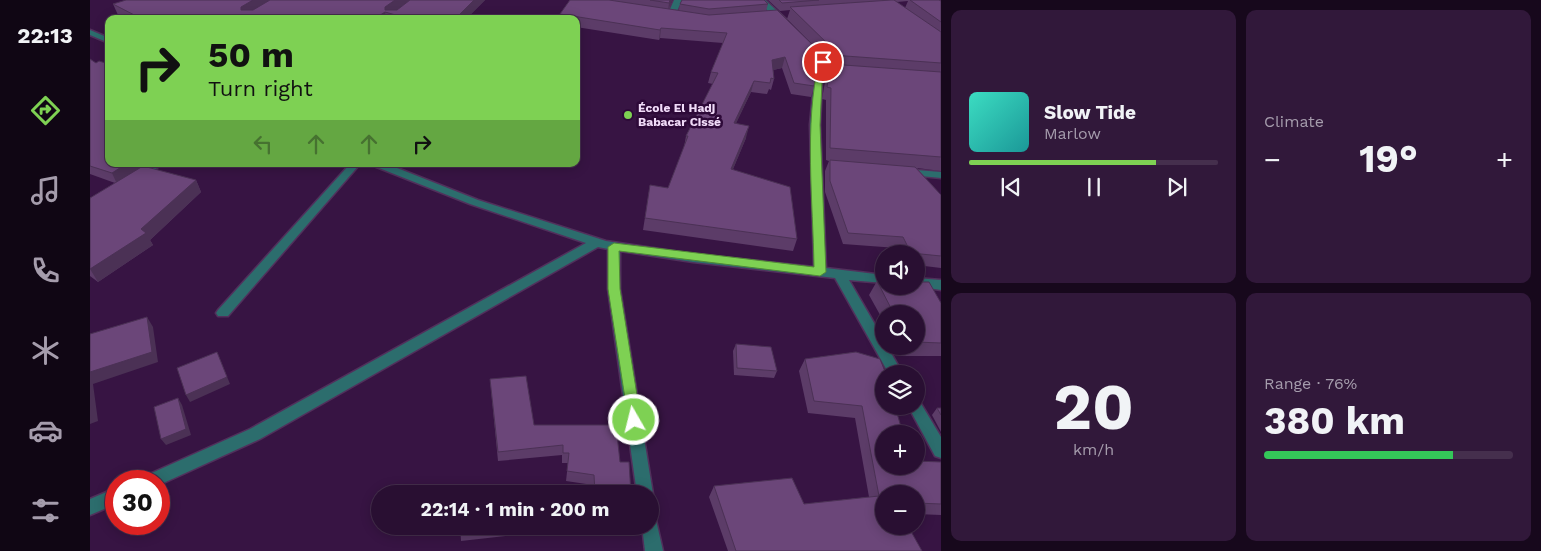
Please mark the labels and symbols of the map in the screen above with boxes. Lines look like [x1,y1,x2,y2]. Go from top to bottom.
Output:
pin [802,41,844,83]
place label: École El Hadj Babacar Cissé [638,101,721,129]
marker: École El Hadj Babacar Cissé [622,109,634,121]
position arrow [607,393,659,445]
speed limit sign: 30 [105,470,170,535]

